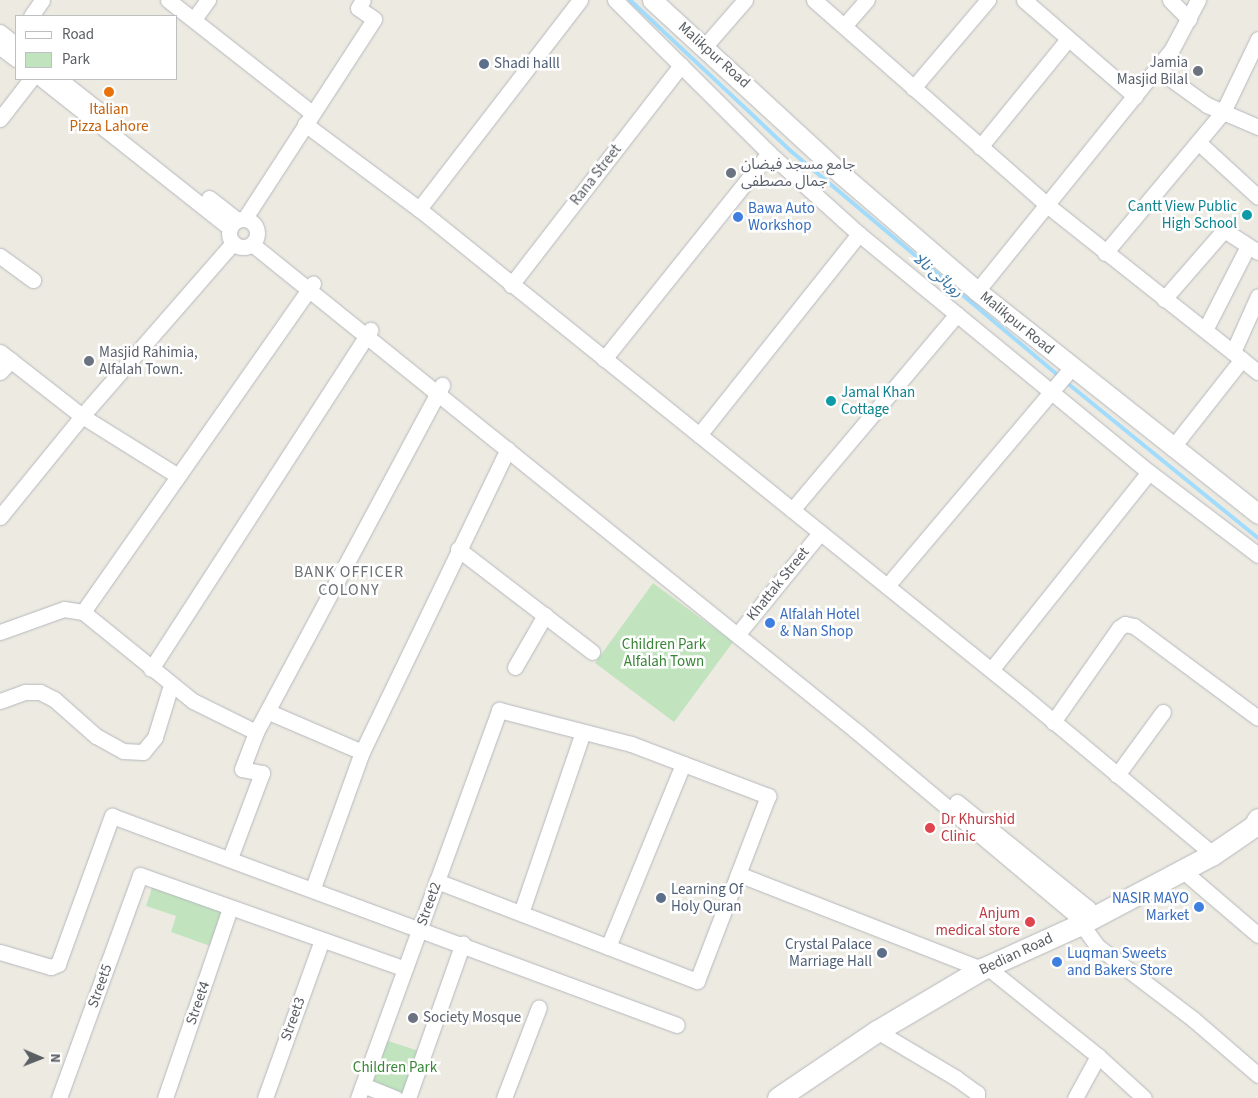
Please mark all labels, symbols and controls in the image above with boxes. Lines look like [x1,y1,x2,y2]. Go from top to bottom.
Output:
legend [15,15,178,80]
street label: Malikpur Road [674,18,754,92]
text: Road [62,24,94,45]
text: Park [62,49,90,70]
place label: Jamia Masjid Bilal [1117,53,1188,88]
place label: Shadi halll [494,55,560,73]
marker: Shadi halll [478,58,490,70]
marker: Jamia Masjid Bilal [1192,65,1204,77]
marker: Italian Pizza Lahore [103,86,115,98]
place label: Italian Pizza Lahore [70,100,148,135]
street label: Rana Street [567,141,625,209]
place label: جامع مسجد فیضان جمال مصطفی [741,155,855,190]
marker: جامع مسجد فیضان جمال مصطفی [725,167,737,179]
place label: Cantt View Public High School [1128,197,1237,232]
place label: Bawa Auto Workshop [748,199,815,234]
marker: Cantt View Public High School [1241,209,1253,221]
marker: Bawa Auto Workshop [732,211,744,223]
water label: روہائی نالا [909,249,967,301]
street label: Malikpur Road [976,288,1058,358]
place label: Masjid Rahimia, Alfalah Town. [99,343,198,378]
marker: Masjid Rahimia, Alfalah Town. [83,355,95,367]
place label: Jamal Khan Cottage [841,383,915,418]
marker: Jamal Khan Cottage [825,395,837,407]
street label: Khattak Street [743,544,813,624]
district label: BANK OFFICER COLONY [292,562,406,600]
place label: Alfalah Hotel & Nan Shop [780,605,860,640]
marker: Alfalah Hotel & Nan Shop [764,617,776,629]
park label: Children Park Alfalah Town [622,635,706,670]
place label: Dr Khurshid Clinic [941,810,1015,845]
marker: Dr Khurshid Clinic [923,821,937,835]
street label: Street2 [413,880,445,928]
place label: Learning Of Holy Quran [671,880,743,915]
place label: NASIR MAYO Market [1112,889,1189,924]
marker: Learning Of Holy Quran [655,892,667,904]
marker: NASIR MAYO Market [1193,901,1205,913]
place label: Anjum medical store [936,904,1020,939]
marker: Anjum medical store [1024,916,1036,928]
street label: Bedian Road [976,929,1056,979]
place label: Crystal Palace Marriage Hall [785,935,872,970]
place label: Luqman Sweets and Bakers Store [1067,944,1173,979]
marker: Crystal Palace Marriage Hall [876,947,888,959]
marker: Luqman Sweets and Bakers Store [1051,956,1063,968]
street label: Street5 [84,962,116,1010]
street label: Street4 [182,979,214,1027]
street label: Street3 [277,995,309,1043]
place label: Society Mosque [423,1009,521,1027]
marker: Society Mosque [407,1012,419,1024]
north arrow [15,1033,65,1083]
text: N [45,1053,65,1063]
park label: Children Park [353,1059,437,1077]

